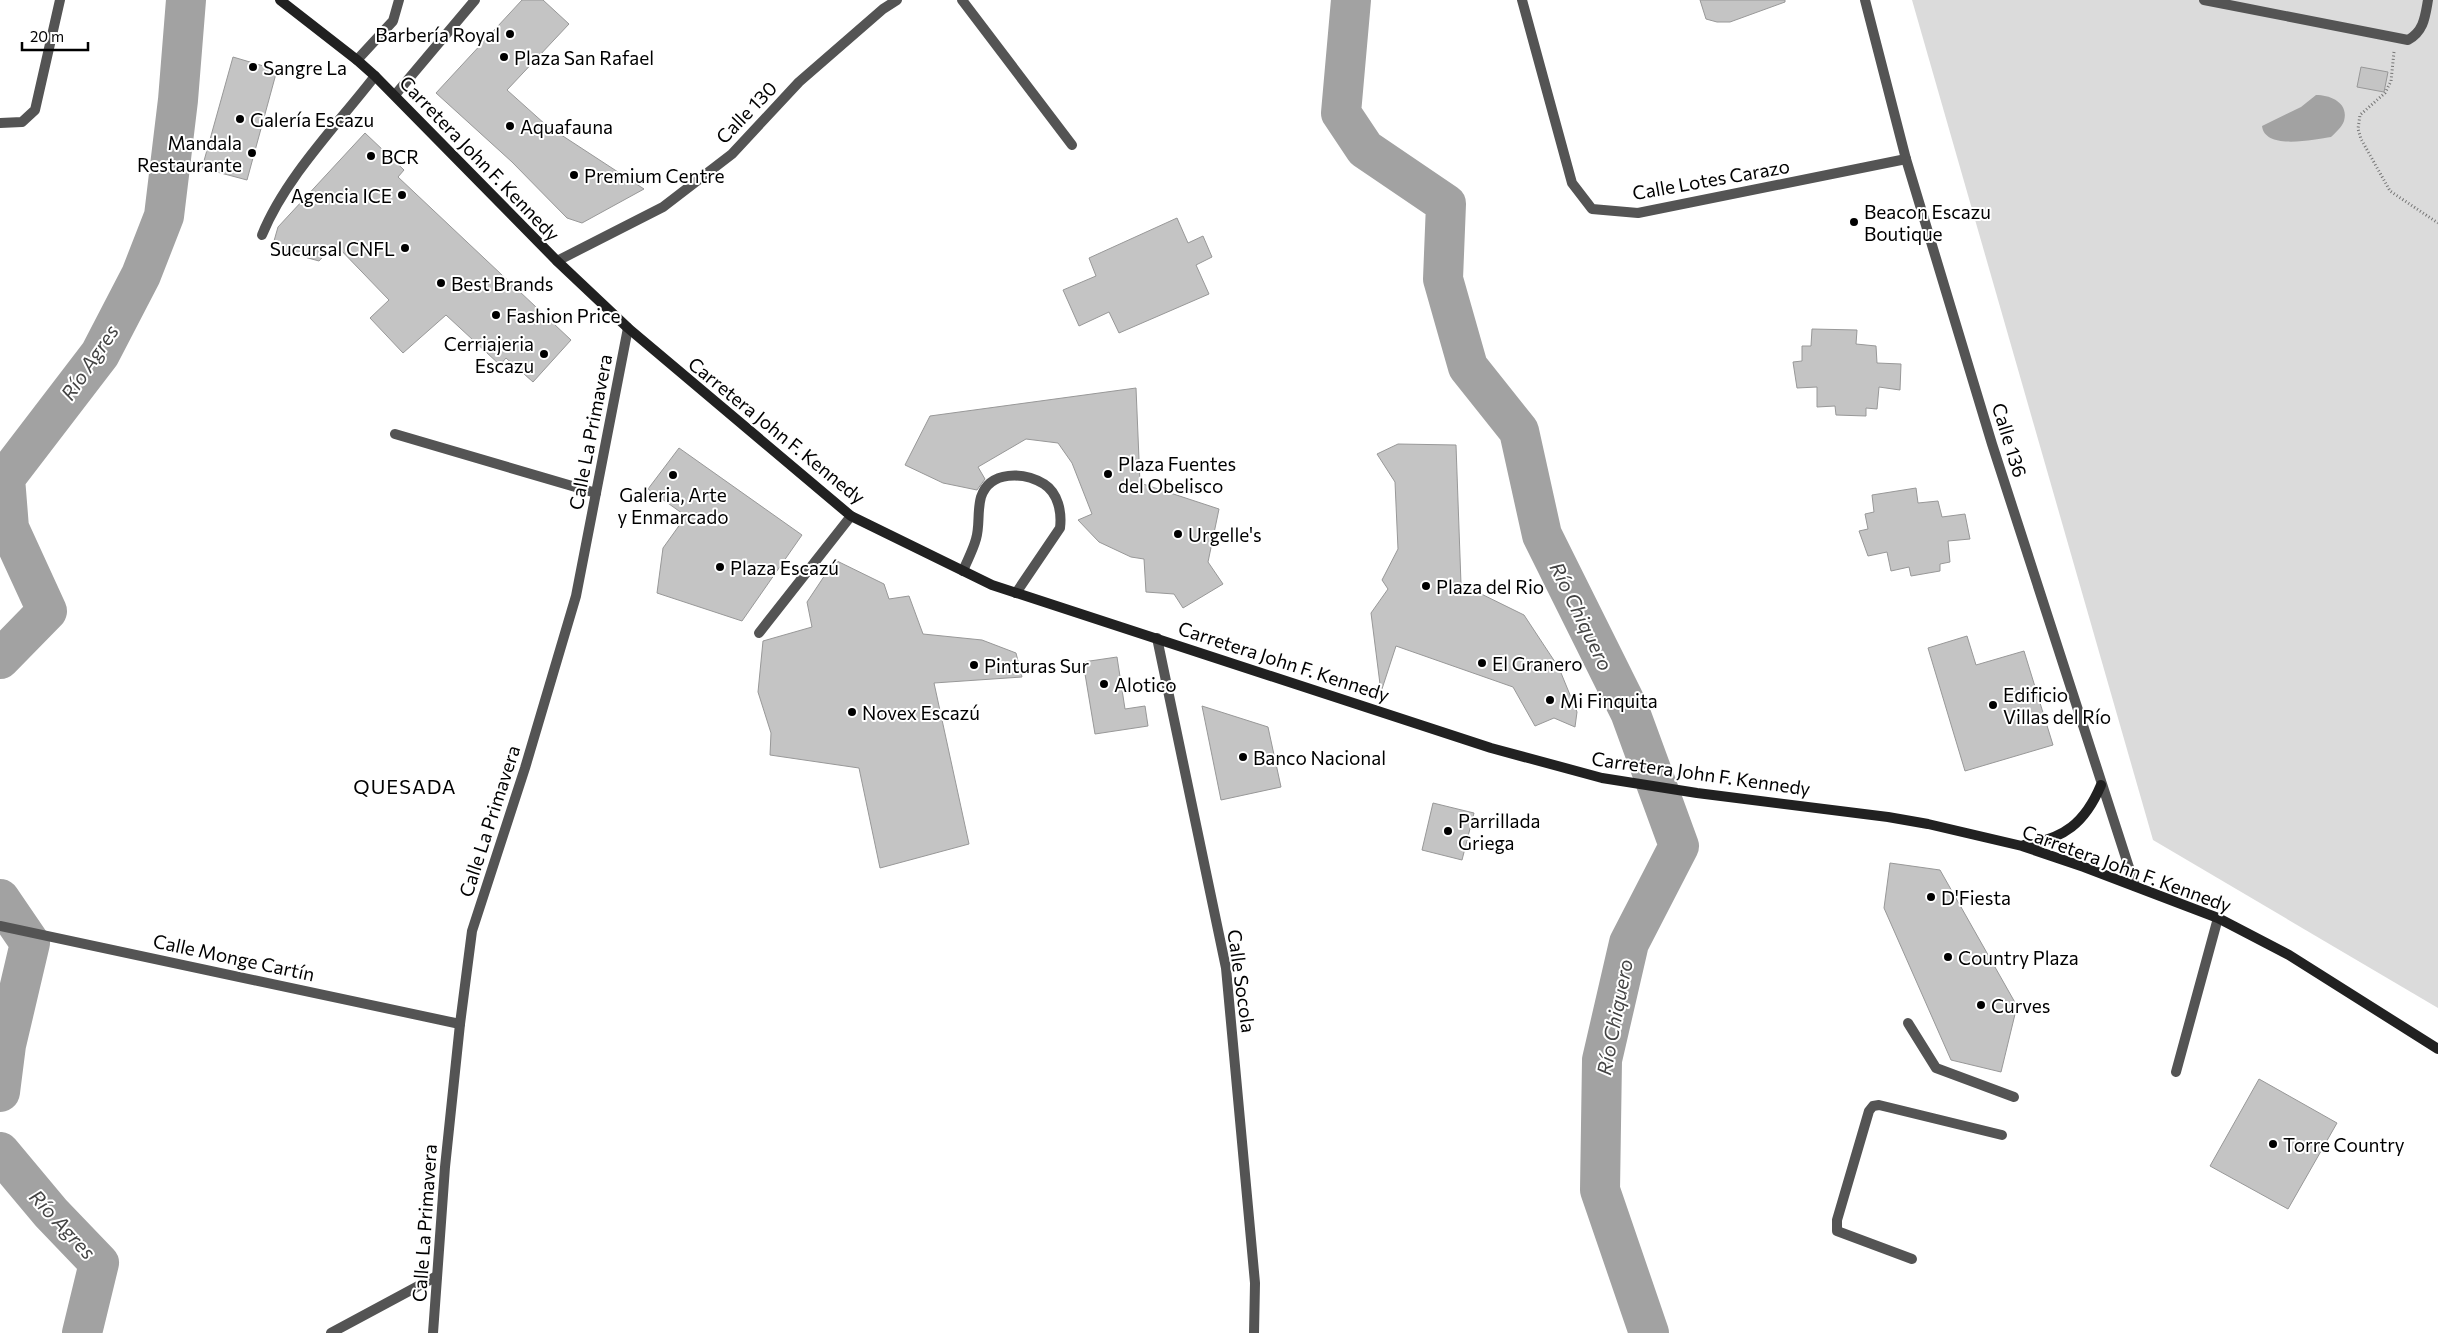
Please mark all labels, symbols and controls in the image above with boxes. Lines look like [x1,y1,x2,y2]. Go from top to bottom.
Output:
scale bar [22,20,89,52]
place label: Barbería Royal [375,23,500,46]
text: 20 m [30,27,64,45]
marker: Barbería Royal [504,28,516,40]
place label: Plaza San Rafael [514,46,654,69]
marker: Plaza San Rafael [498,51,510,63]
place label: Sangre La [263,56,347,79]
marker: Sangre La [247,61,259,73]
street label: Carretera John F. Kennedy [395,71,565,245]
street label: Calle 130 [711,76,781,148]
place label: Galería Escazu [250,108,374,131]
marker: Galería Escazu [234,113,246,125]
place label: Aquafauna [520,115,613,138]
marker: Aquafauna [504,120,516,132]
place label: Mandala Restaurante [137,131,242,176]
place label: BCR [381,145,419,168]
marker: Mandala Restaurante [246,147,258,159]
marker: BCR [365,150,377,162]
street label: Calle Lotes Carazo [1631,154,1791,204]
place label: Premium Centre [584,164,725,187]
marker: Premium Centre [568,169,580,181]
place label: Agencia ICE [291,184,392,207]
marker: Agencia ICE [396,189,408,201]
place label: Beacon Escazu Boutique [1864,200,1991,245]
marker: Beacon Escazu Boutique [1848,216,1860,228]
place label: Sucursal CNFL [270,237,395,260]
marker: Sucursal CNFL [399,242,411,254]
place label: Best Brands [451,272,553,295]
marker: Best Brands [435,277,447,289]
place label: Fashion Price [506,304,621,327]
marker: Fashion Price [490,309,502,321]
water label: Río Agres [55,320,123,404]
place label: Cerriajeria Escazu [444,332,534,377]
marker: Cerriajeria Escazu [538,348,550,360]
street label: Calle La Primavera [564,352,616,512]
street label: Carretera John F. Kennedy [684,352,870,508]
street label: Calle 136 [1988,400,2032,480]
place label: Plaza Fuentes del Obelisco [1118,452,1236,497]
marker: Plaza Fuentes del Obelisco [1102,468,1114,480]
marker: Galeria, Arte y Enmarcado [667,469,679,481]
place label: Galeria, Arte y Enmarcado [617,483,729,528]
place label: Urgelle's [1188,523,1262,546]
marker: Urgelle's [1172,528,1184,540]
place label: Plaza Escazú [730,556,839,579]
water label: Río Chiquero [1545,558,1619,674]
marker: Plaza Escazú [714,561,726,573]
place label: Plaza del Rio [1436,575,1544,598]
marker: Plaza del Rio [1420,580,1432,592]
street label: Carretera John F. Kennedy [1175,616,1393,706]
place label: El Granero [1492,652,1583,675]
place label: Pinturas Sur [984,654,1089,677]
marker: El Granero [1476,657,1488,669]
marker: Pinturas Sur [968,659,980,671]
place label: Alotico [1114,673,1177,696]
marker: Alotico [1098,678,1110,690]
place label: Edificio Villas del Río [2003,683,2111,728]
place label: Mi Finquita [1560,689,1658,712]
marker: Mi Finquita [1544,694,1556,706]
marker: Edificio Villas del Río [1987,699,1999,711]
place label: Novex Escazú [862,701,980,724]
marker: Novex Escazú [846,706,858,718]
street label: Calle La Primavera [454,742,524,900]
place label: Banco Nacional [1253,746,1386,769]
street label: Carretera John F. Kennedy [1590,746,1812,800]
marker: Banco Nacional [1237,751,1249,763]
district label: QUESADA [353,774,457,798]
place label: Parrillada Griega [1458,809,1540,854]
street label: Carretera John F. Kennedy [2019,819,2235,917]
marker: Parrillada Griega [1442,825,1454,837]
place label: D'Fiesta [1941,886,2011,909]
marker: D'Fiesta [1925,891,1937,903]
street label: Calle Socola [1223,928,1261,1034]
street label: Calle Monge Cartín [151,929,317,985]
place label: Country Plaza [1958,946,2079,969]
marker: Country Plaza [1942,951,1954,963]
water label: Río Chiquero [1591,957,1637,1077]
place label: Curves [1991,994,2050,1017]
marker: Curves [1975,999,1987,1011]
place label: Torre Country [2283,1133,2405,1156]
marker: Torre Country [2267,1138,2279,1150]
street label: Calle La Primavera [407,1143,441,1303]
water label: Río Agres [25,1184,101,1264]

